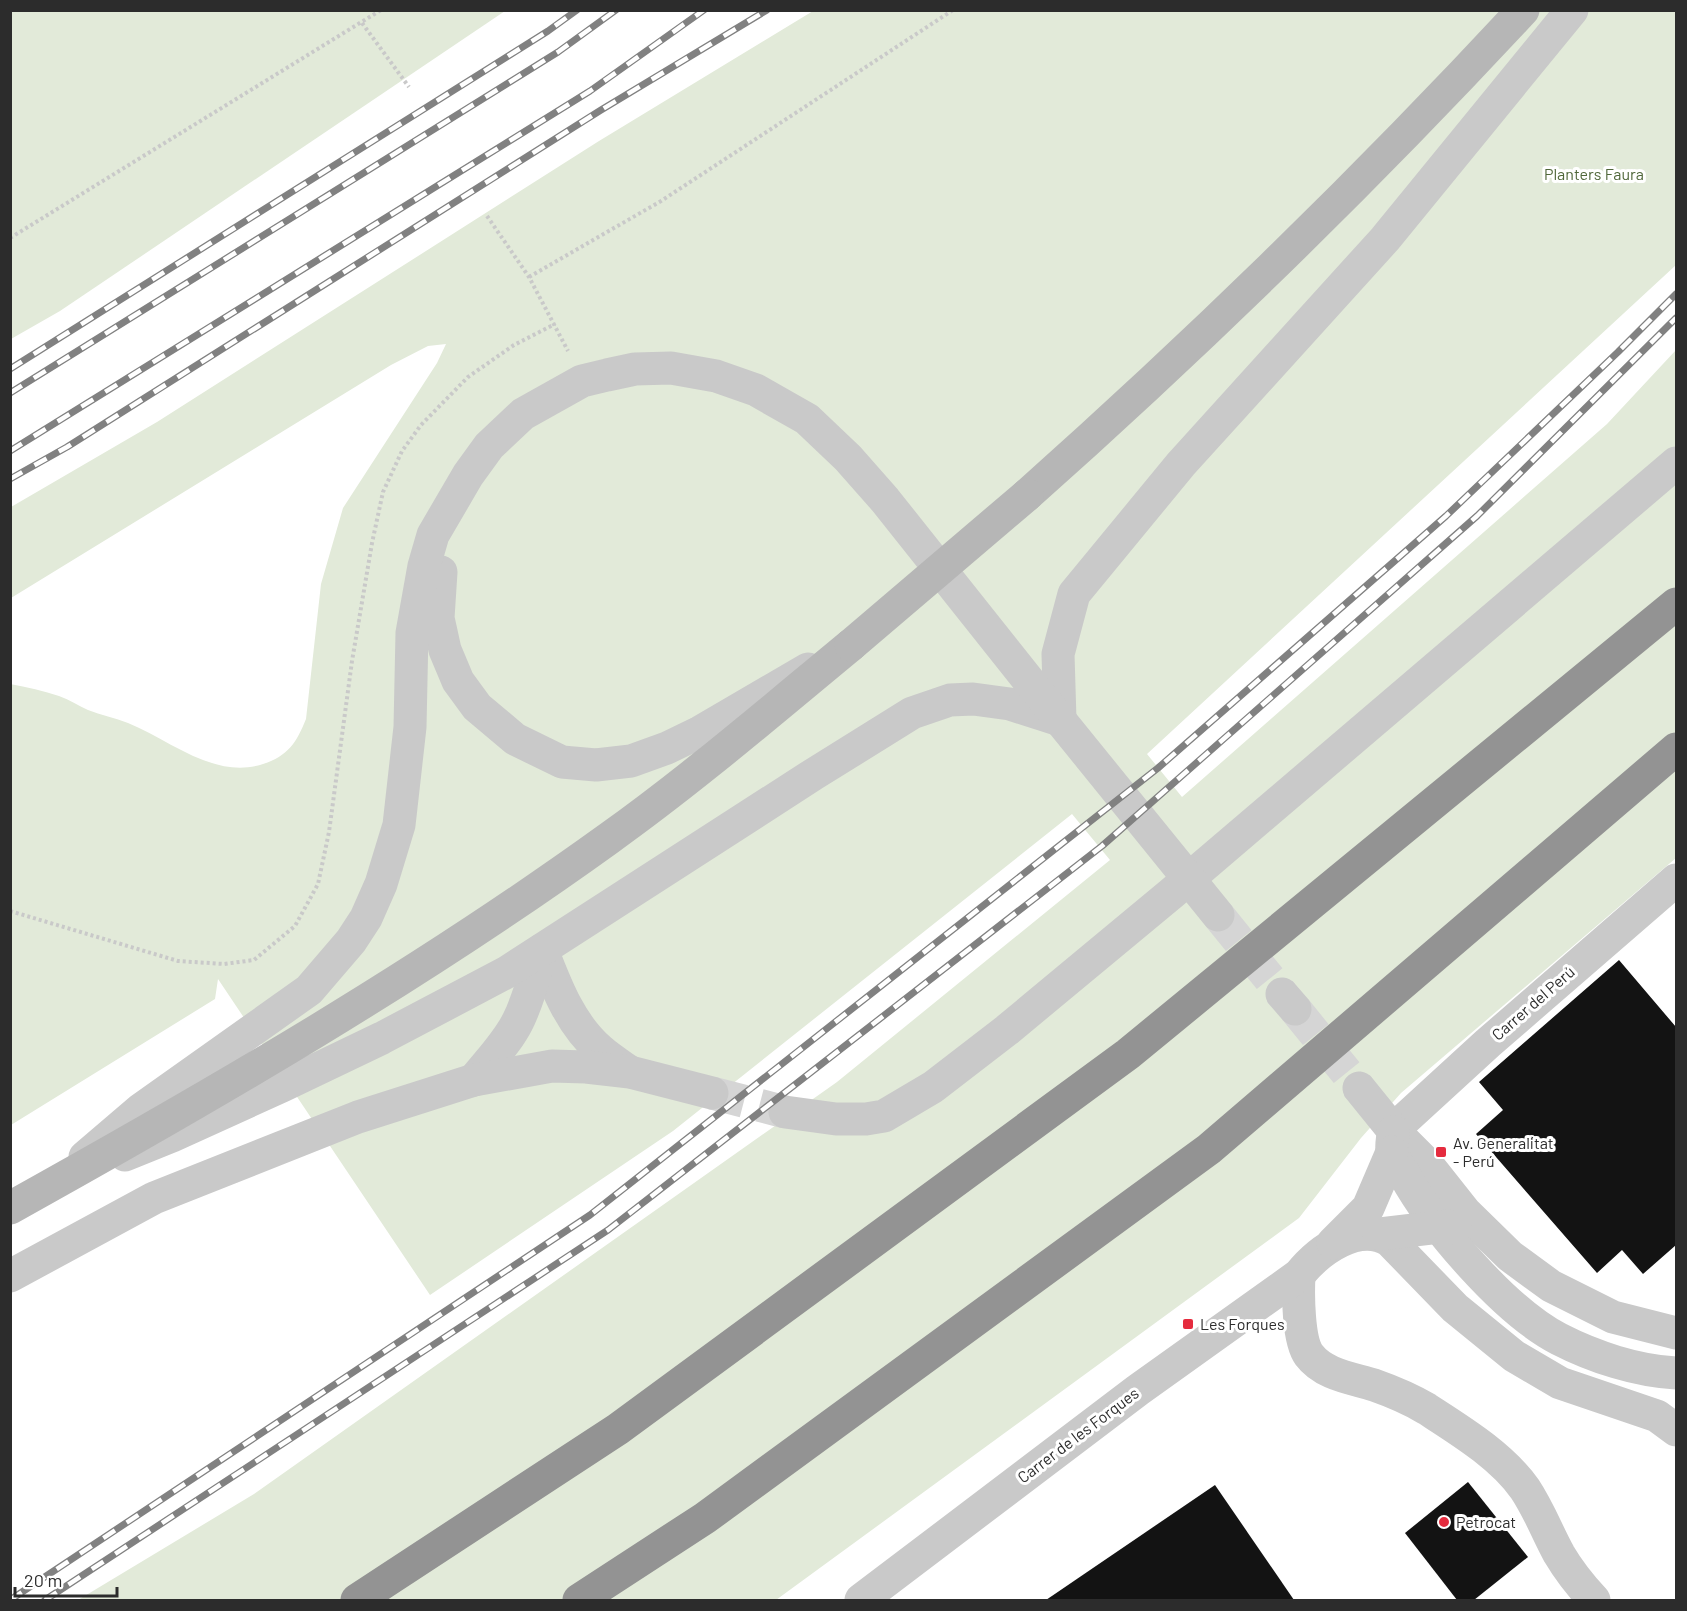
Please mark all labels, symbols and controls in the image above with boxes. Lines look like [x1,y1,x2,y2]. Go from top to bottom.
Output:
park label: Planters Faura [1544,164,1644,183]
street label: Carrer del Perú [1487,962,1578,1044]
place label: Av. Generalitat - Perú [1453,1133,1554,1170]
marker: Av. Generalitat - Perú [1434,1145,1448,1159]
place label: Les Forques [1200,1314,1285,1333]
marker: Les Forques [1181,1317,1195,1331]
street label: Carrer de les Forques [1013,1383,1142,1486]
place label: Petrocat [1456,1512,1516,1531]
marker: Petrocat [1437,1515,1451,1529]
scale bar [15,1560,117,1598]
text: 20 m [24,1569,62,1591]

